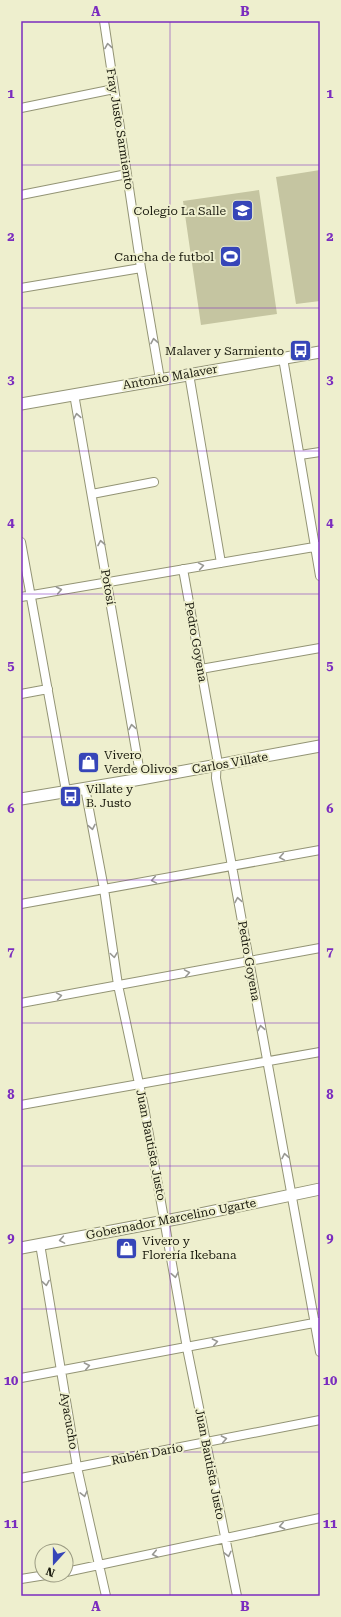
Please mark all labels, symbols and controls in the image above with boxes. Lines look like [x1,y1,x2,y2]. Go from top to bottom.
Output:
text: A [91,4,101,19]
text: B [240,4,250,19]
one-way arrow [104,43,112,49]
street label: Fray Justo Sarmiento [103,67,137,191]
text: 1 [7,86,15,101]
text: 1 [326,86,334,101]
school or university icon: Colegio La Salle [229,198,255,224]
place label: Colegio La Salle [134,204,226,218]
text: 2 [7,229,15,244]
text: 2 [326,229,334,244]
sports icon: Cancha de futbol [217,244,243,270]
place label: Cancha de futbol [114,250,214,264]
one-way arrow [150,338,159,344]
bus stop icon: Malaver y Sarmiento [287,338,313,364]
place label: Malaver y Sarmiento [165,344,284,358]
street label: Antonio Malaver [122,362,218,392]
text: 3 [7,372,15,387]
text: 3 [326,372,334,387]
one-way arrow [74,412,82,419]
text: 4 [7,515,15,530]
text: 4 [326,515,334,530]
one-way arrow [97,540,105,547]
one-way arrow [198,562,204,571]
street label: Potosí [98,568,118,606]
one-way arrow [56,586,63,595]
street label: Pedro Goyena [182,601,210,684]
text: 5 [7,658,15,673]
text: 5 [326,658,334,673]
one-way arrow [129,724,137,730]
place label: Vivero Verde Olivos [104,748,178,776]
shop icon: Vivero Verde Olivos [76,749,102,775]
street label: Carlos Villate [191,749,269,777]
place label: Villate y B. Justo [86,782,134,810]
bus stop icon: Villate y B. Justo [57,783,83,809]
text: 6 [7,801,15,816]
text: 6 [326,801,334,816]
one-way arrow [88,824,96,830]
one-way arrow [279,852,285,860]
one-way arrow [151,875,157,884]
one-way arrow [234,897,242,904]
street label: Pedro Goyena [235,920,263,1003]
text: 7 [7,944,15,959]
text: 7 [326,944,334,959]
one-way arrow [109,952,118,958]
one-way arrow [184,969,190,977]
one-way arrow [56,992,62,1001]
one-way arrow [257,1025,266,1031]
text: 8 [7,1087,15,1102]
text: 8 [326,1087,334,1102]
street label: Juan Bautista Justo [133,1088,169,1202]
one-way arrow [281,1153,290,1159]
street label: Gobernador Marcelino Ugarte [85,1196,258,1242]
text: 9 [7,1230,15,1245]
text: 9 [326,1230,334,1245]
place label: Vivero y Florería Ikebana [142,1234,237,1262]
shop icon: Vivero y Florería Ikebana [113,1235,139,1261]
one-way arrow [59,1236,65,1244]
one-way arrow [170,1272,178,1278]
one-way arrow [41,1280,50,1286]
one-way arrow [212,1338,218,1347]
one-way arrow [84,1362,90,1371]
text: 10 [4,1373,18,1388]
text: 10 [323,1373,337,1388]
street label: Ayacucho [57,1392,81,1450]
street label: Juan Bautista Justo [192,1407,228,1521]
one-way arrow [221,1435,227,1443]
street label: Rubén Darío [110,1440,184,1468]
one-way arrow [79,1490,87,1497]
text: 11 [4,1516,18,1531]
text: 11 [323,1516,337,1531]
one-way arrow [279,1522,285,1530]
north arrow [34,1543,74,1583]
one-way arrow [152,1549,158,1557]
one-way arrow [223,1550,232,1557]
text: N [44,1564,57,1579]
text: A [91,1599,101,1614]
text: B [240,1599,250,1614]

